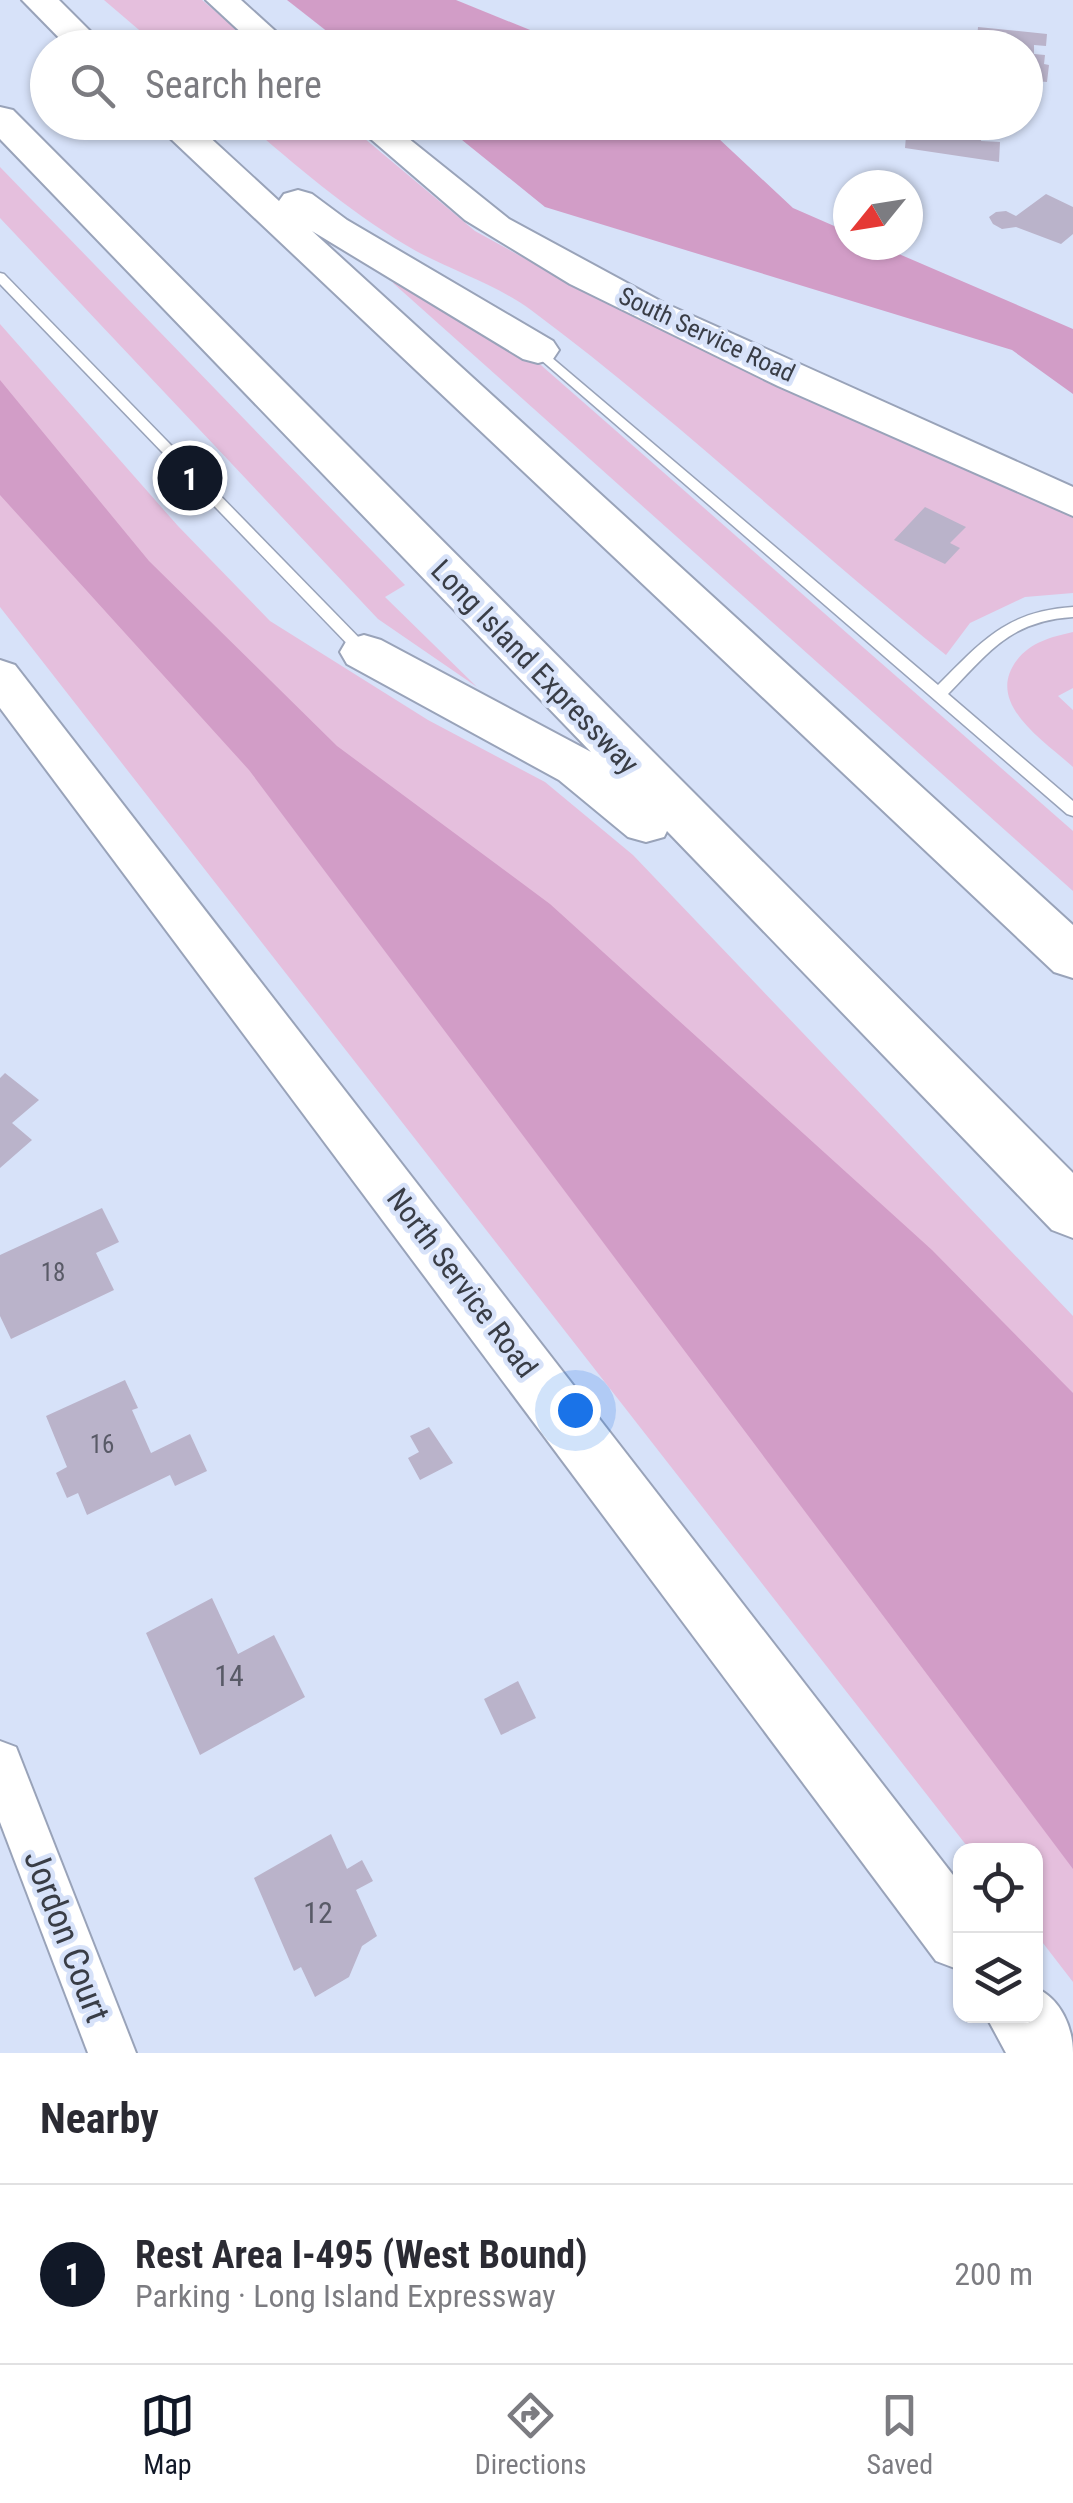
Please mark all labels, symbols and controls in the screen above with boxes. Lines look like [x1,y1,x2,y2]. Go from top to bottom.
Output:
search box [30,30,1043,140]
icon: search [65,58,120,113]
text: Search here [145,63,322,107]
north arrow [833,170,923,260]
street label: South Service Road [614,281,799,388]
pin: 1 [158,440,222,516]
street label: Long Island Expressway [424,552,646,781]
street label: North Service Road [380,1181,545,1384]
house number: 18 [41,1258,65,1287]
your location [550,1385,601,1436]
house number: 16 [90,1430,114,1459]
house number: 14 [214,1658,244,1693]
map controls [953,1843,1043,2023]
button: locate [953,1843,1043,1933]
street label: Jordon Court [15,1844,118,2028]
house number: 12 [303,1895,333,1930]
button: layers [953,1933,1043,2023]
text: Nearby [40,2094,159,2143]
text: Rest Area I-495 (West Bound) [135,2233,587,2277]
text: 1 [64,2255,81,2293]
text: 200 m [954,2255,1033,2293]
text: Parking · Long Island Expressway [135,2277,556,2315]
tab: Map [140,2388,195,2481]
tab: Directions [475,2388,587,2481]
tab: Saved [866,2388,933,2481]

